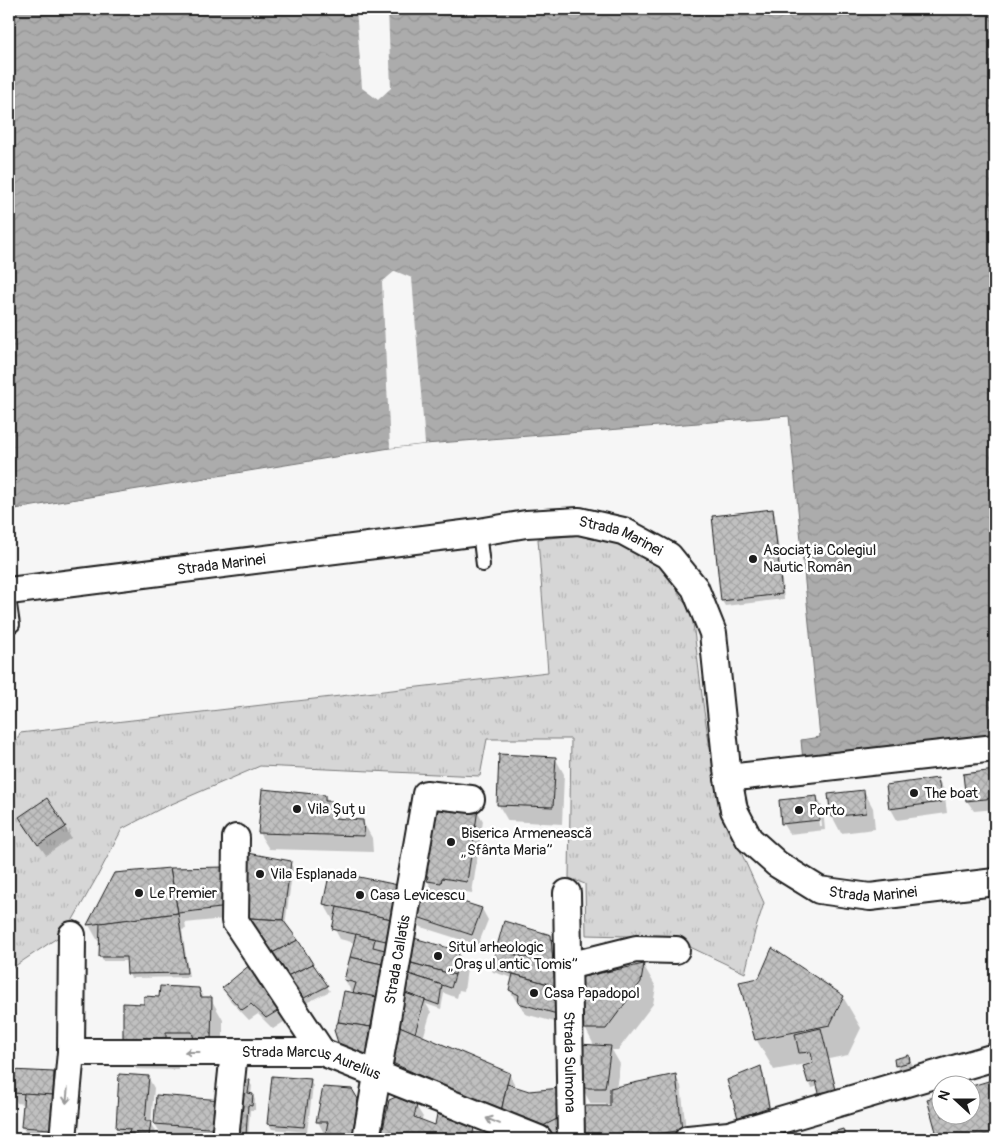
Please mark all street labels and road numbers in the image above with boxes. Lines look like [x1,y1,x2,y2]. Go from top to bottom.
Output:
street label: Strada Marinei [577,512,666,561]
street label: Strada Marinei [176,550,267,580]
street label: Strada Marinei [828,882,919,907]
street label: Strada Callatis [381,913,415,1006]
street label: Strada Sulmona [559,1011,580,1113]
street label: Strada Marcus Aurelius [242,1043,383,1085]

